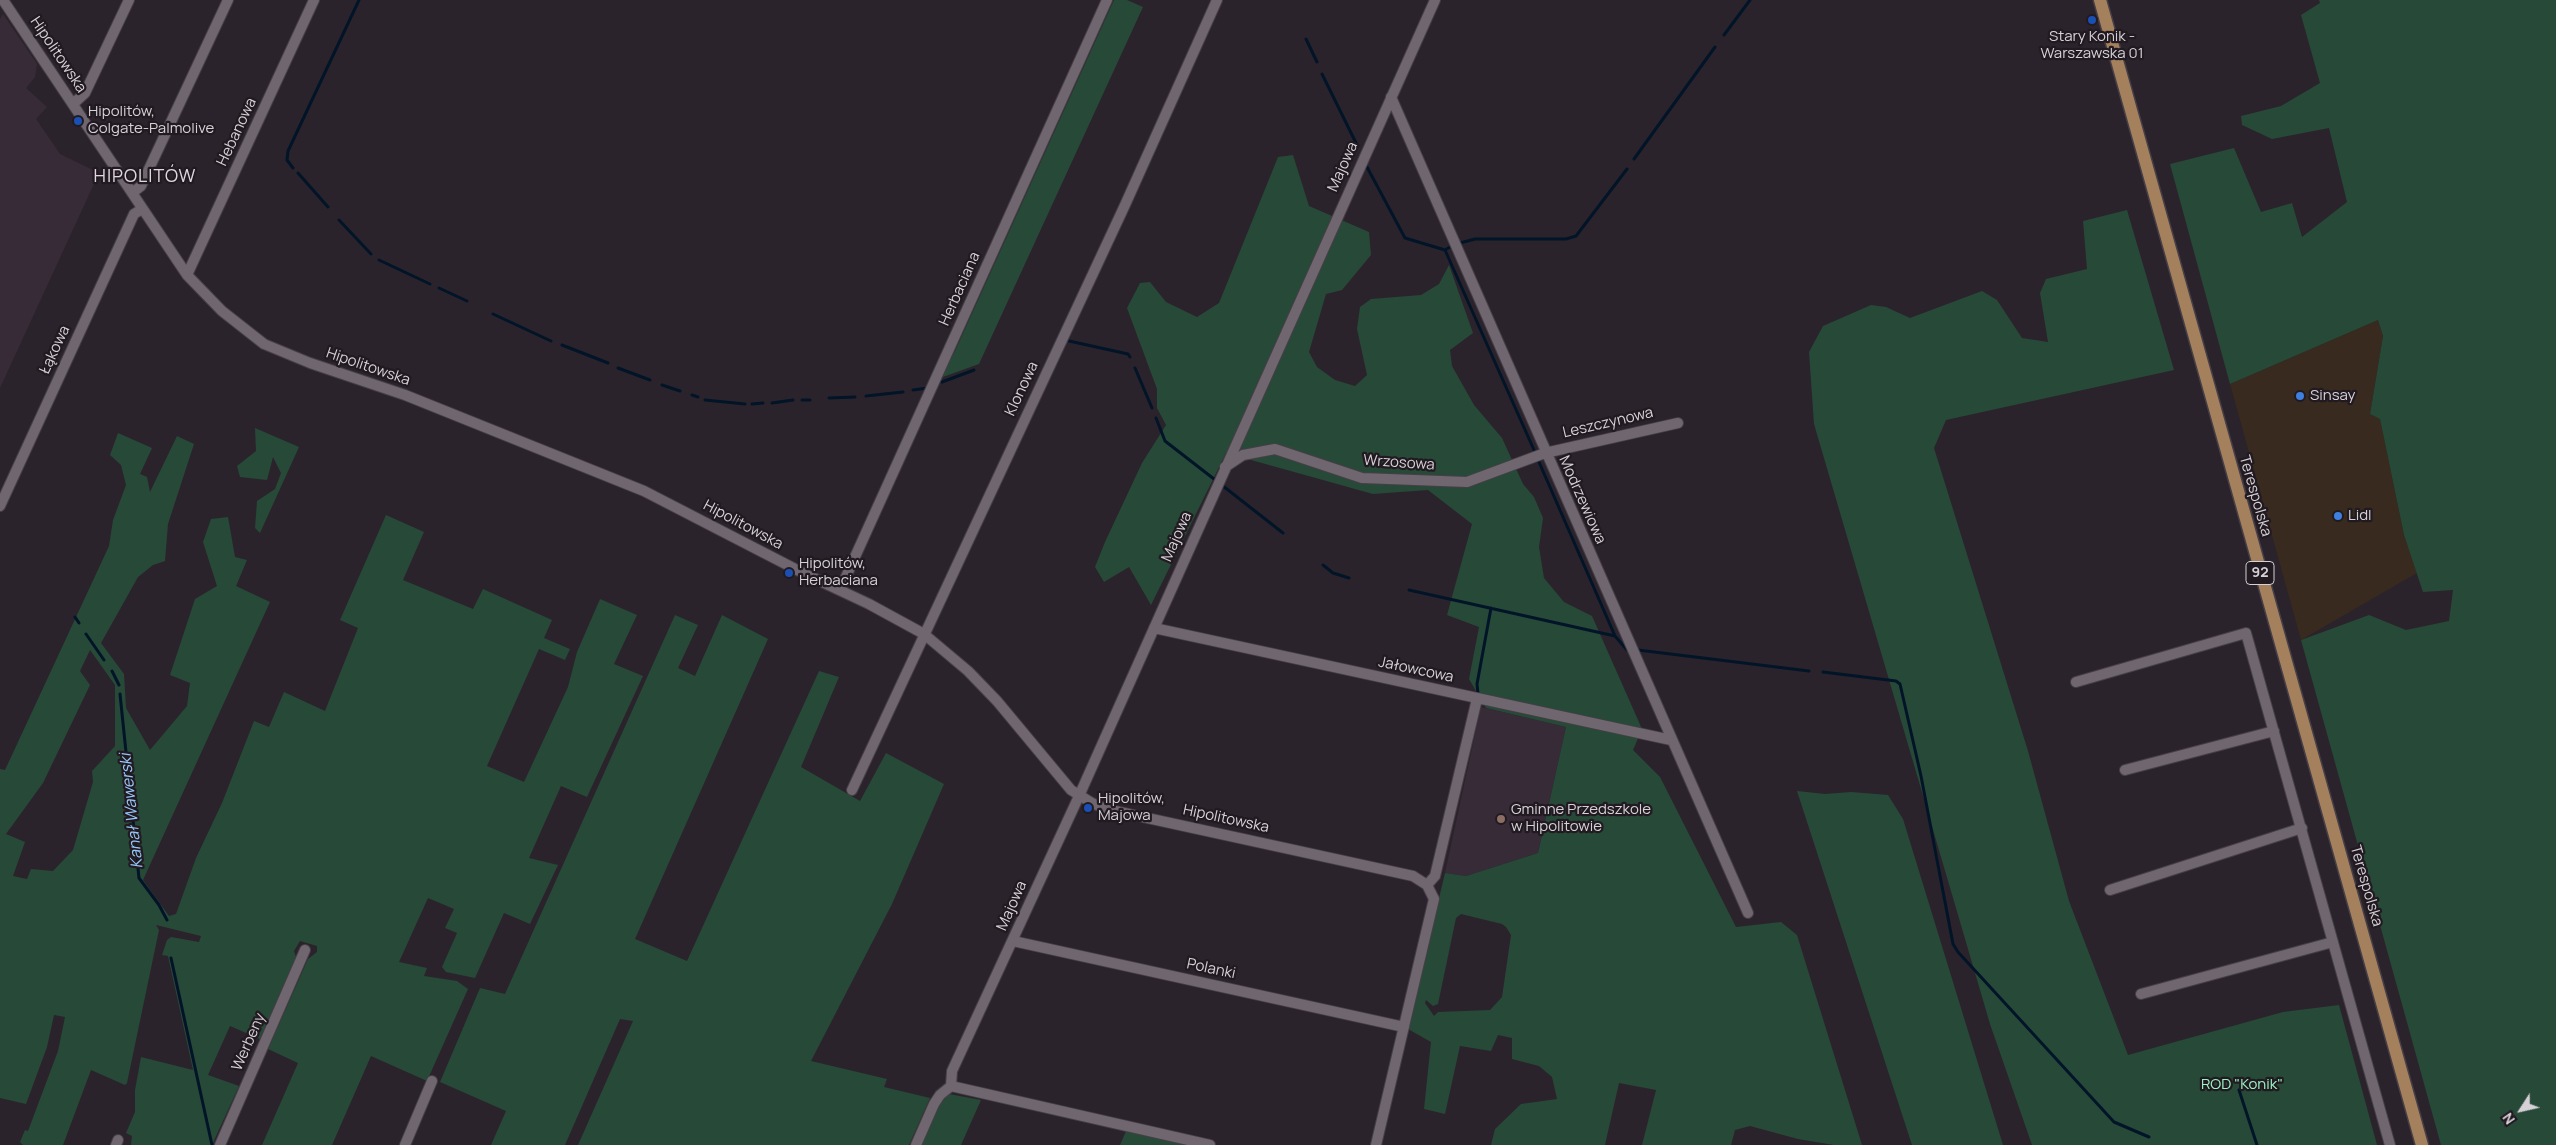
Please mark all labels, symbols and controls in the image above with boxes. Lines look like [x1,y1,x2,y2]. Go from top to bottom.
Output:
street label: Hipolitowska [26,14,90,96]
marker: Stary Konik - Warszawska 01 [2086,14,2098,26]
place label: Stary Konik - Warszawska 01 [2040,28,2144,63]
street label: Hebanowa [213,95,261,169]
place label: Hipolitów, Colgate-Palmolive [88,103,214,138]
marker: Hipolitów, Colgate-Palmolive [72,115,84,127]
street label: Majowa [1324,139,1362,195]
district label: HIPOLITÓW [92,166,198,188]
street label: Herbaciana [936,249,984,329]
street label: Łąkowa [36,323,74,377]
street label: Hipolitowska [324,344,412,390]
street label: Klonowa [1002,359,1042,419]
place label: Sinsay [2310,387,2355,405]
marker: Sinsay [2294,390,2306,402]
street label: Leszczynowa [1561,404,1655,442]
street label: Wrzosowa [1363,452,1435,474]
street label: Modrzewiowa [1555,453,1609,547]
street label: Terespolska [2235,453,2275,539]
street label: Hipolitowska [700,496,786,554]
place label: Lidl [2348,507,2372,525]
street label: Majowa [1158,509,1196,565]
marker: Lidl [2332,510,2344,522]
place label: Hipolitów, Herbaciana [799,555,878,590]
road number: 92 [2246,562,2274,584]
marker: Hipolitów, Herbaciana [783,567,795,579]
street label: Jałowcowa [1377,653,1455,687]
water label: Kanał Wawerski [116,752,148,870]
place label: Hipolitów, Majowa [1098,790,1165,825]
street label: Hipolitowska [1181,801,1271,837]
place label: Gminne Przedszkole w Hipolitowie [1511,801,1651,836]
marker: Hipolitów, Majowa [1082,802,1094,814]
marker: Gminne Przedszkole w Hipolitowie [1495,813,1507,825]
street label: Terespolska [2346,843,2386,929]
street label: Majowa [993,878,1031,934]
street label: Polanki [1185,955,1237,983]
street label: Werbeny [228,1010,270,1074]
park label: ROD "Konik" [2201,1076,2283,1094]
north arrow [2496,1085,2546,1135]
text: N [2498,1109,2519,1128]

